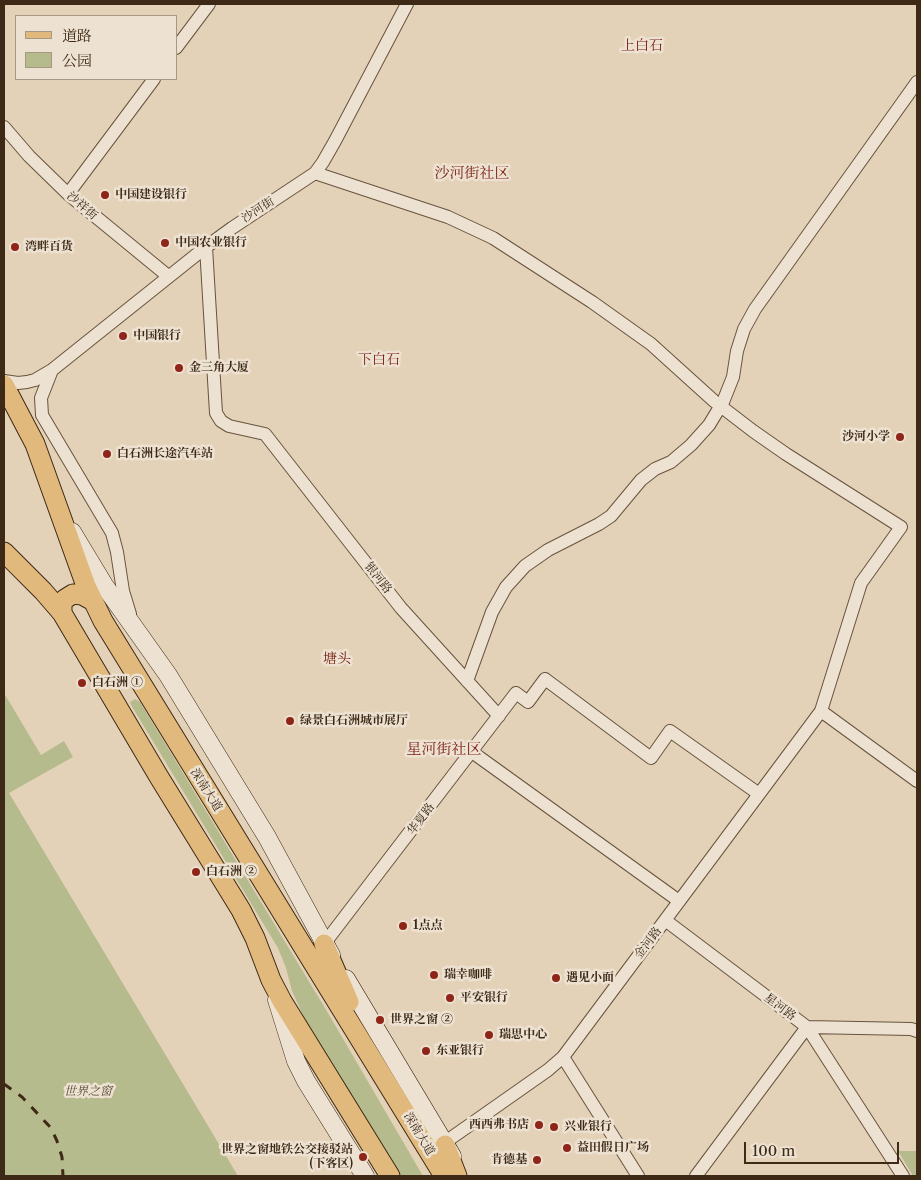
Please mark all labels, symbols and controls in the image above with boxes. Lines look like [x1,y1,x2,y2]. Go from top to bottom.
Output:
legend [15,15,178,80]
text: 道路 [62,26,92,45]
district label: 上白石 [621,38,663,54]
text: 公园 [62,51,92,70]
district label: 沙河街社区 [435,165,509,183]
place label: 中国建设银行 [115,188,187,202]
street label: 沙祥街 [64,189,100,223]
marker: 中国建设银行 [99,189,111,201]
street label: 沙河街 [239,194,277,226]
place label: 中国农业银行 [175,236,247,250]
marker: 中国农业银行 [159,237,171,249]
place label: 湾畔百货 [25,240,73,254]
marker: 湾畔百货 [9,241,21,253]
place label: 中国银行 [133,329,181,343]
marker: 中国银行 [117,330,129,342]
district label: 下白石 [358,352,400,368]
place label: 金三角大厦 [189,361,249,375]
marker: 金三角大厦 [173,362,185,374]
place label: 沙河小学 [842,430,890,444]
marker: 沙河小学 [894,431,906,443]
place label: 白石洲长途汽车站 [117,447,213,461]
marker: 白石洲长途汽车站 [101,448,113,460]
street label: 银河路 [361,559,395,597]
district label: 塘头 [323,651,351,667]
place label: 白石洲 ① [92,676,143,690]
marker: 白石洲 ① [76,677,88,689]
place label: 绿景白石洲城市展厅 [300,714,408,728]
marker: 绿景白石洲城市展厅 [284,715,296,727]
district label: 星河街社区 [407,741,481,759]
street label: 深南大道 [187,766,225,814]
street label: 华夏路 [404,800,438,838]
place label: 白石洲 ② [206,865,257,879]
marker: 白石洲 ② [190,866,202,878]
place label: 1点点 [413,919,442,933]
marker: 1点点 [397,920,409,932]
street label: 金河路 [631,924,665,962]
place label: 瑞幸咖啡 [444,968,492,982]
marker: 瑞幸咖啡 [428,969,440,981]
place label: 遇见小面 [566,971,614,985]
marker: 遇见小面 [550,972,562,984]
street label: 星河路 [761,990,799,1024]
place label: 平安银行 [460,991,508,1005]
marker: 平安银行 [444,992,456,1004]
place label: 世界之窗 ② [390,1013,453,1027]
marker: 世界之窗 ② [374,1014,386,1026]
place label: 瑞思中心 [499,1028,547,1042]
marker: 瑞思中心 [483,1029,495,1041]
place label: 东亚银行 [436,1044,484,1058]
marker: 东亚银行 [420,1045,432,1057]
park label: 世界之窗 [64,1085,112,1099]
street label: 深南大道 [400,1110,438,1158]
place label: 西西弗书店 [469,1118,529,1132]
marker: 西西弗书店 [533,1119,545,1131]
place label: 兴业银行 [564,1120,612,1134]
marker: 兴业银行 [548,1121,560,1133]
scale bar [746,1132,901,1164]
place label: 益田假日广场 [577,1141,649,1155]
text: 100 m [752,1141,795,1160]
marker: 益田假日广场 [561,1142,573,1154]
place label: 世界之窗地铁公交接驳站 (下客区) [221,1143,353,1171]
marker: 世界之窗地铁公交接驳站 (下客区) [357,1151,369,1163]
place label: 肯德基 [491,1153,527,1167]
marker: 肯德基 [531,1154,543,1166]

